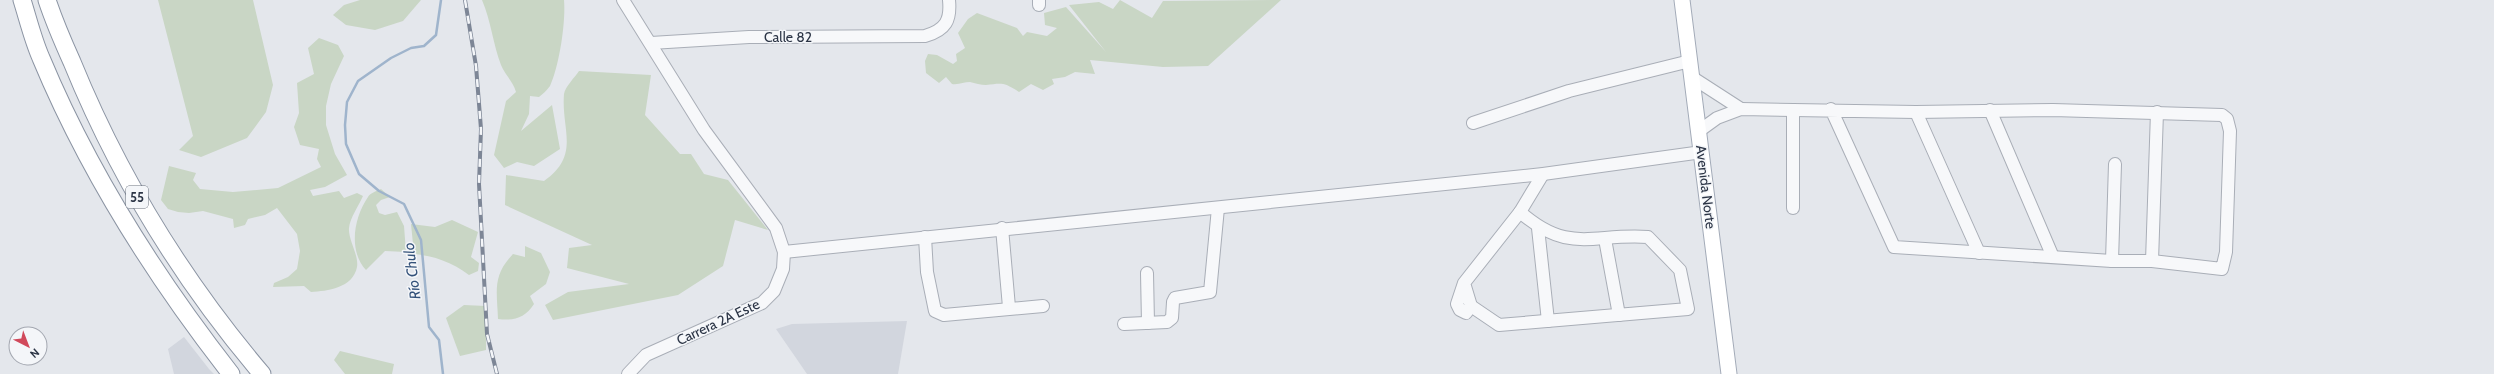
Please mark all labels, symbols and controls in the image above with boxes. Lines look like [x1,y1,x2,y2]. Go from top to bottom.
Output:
street label: Calle 82 [764,28,812,46]
street label: Avenida Norte [1692,144,1720,230]
road number: 55 [126,186,148,208]
water label: Río Chulo [400,241,424,300]
street label: Carrera 2A Este [674,295,762,349]
north arrow [8,326,48,366]
text: N [27,346,42,361]

